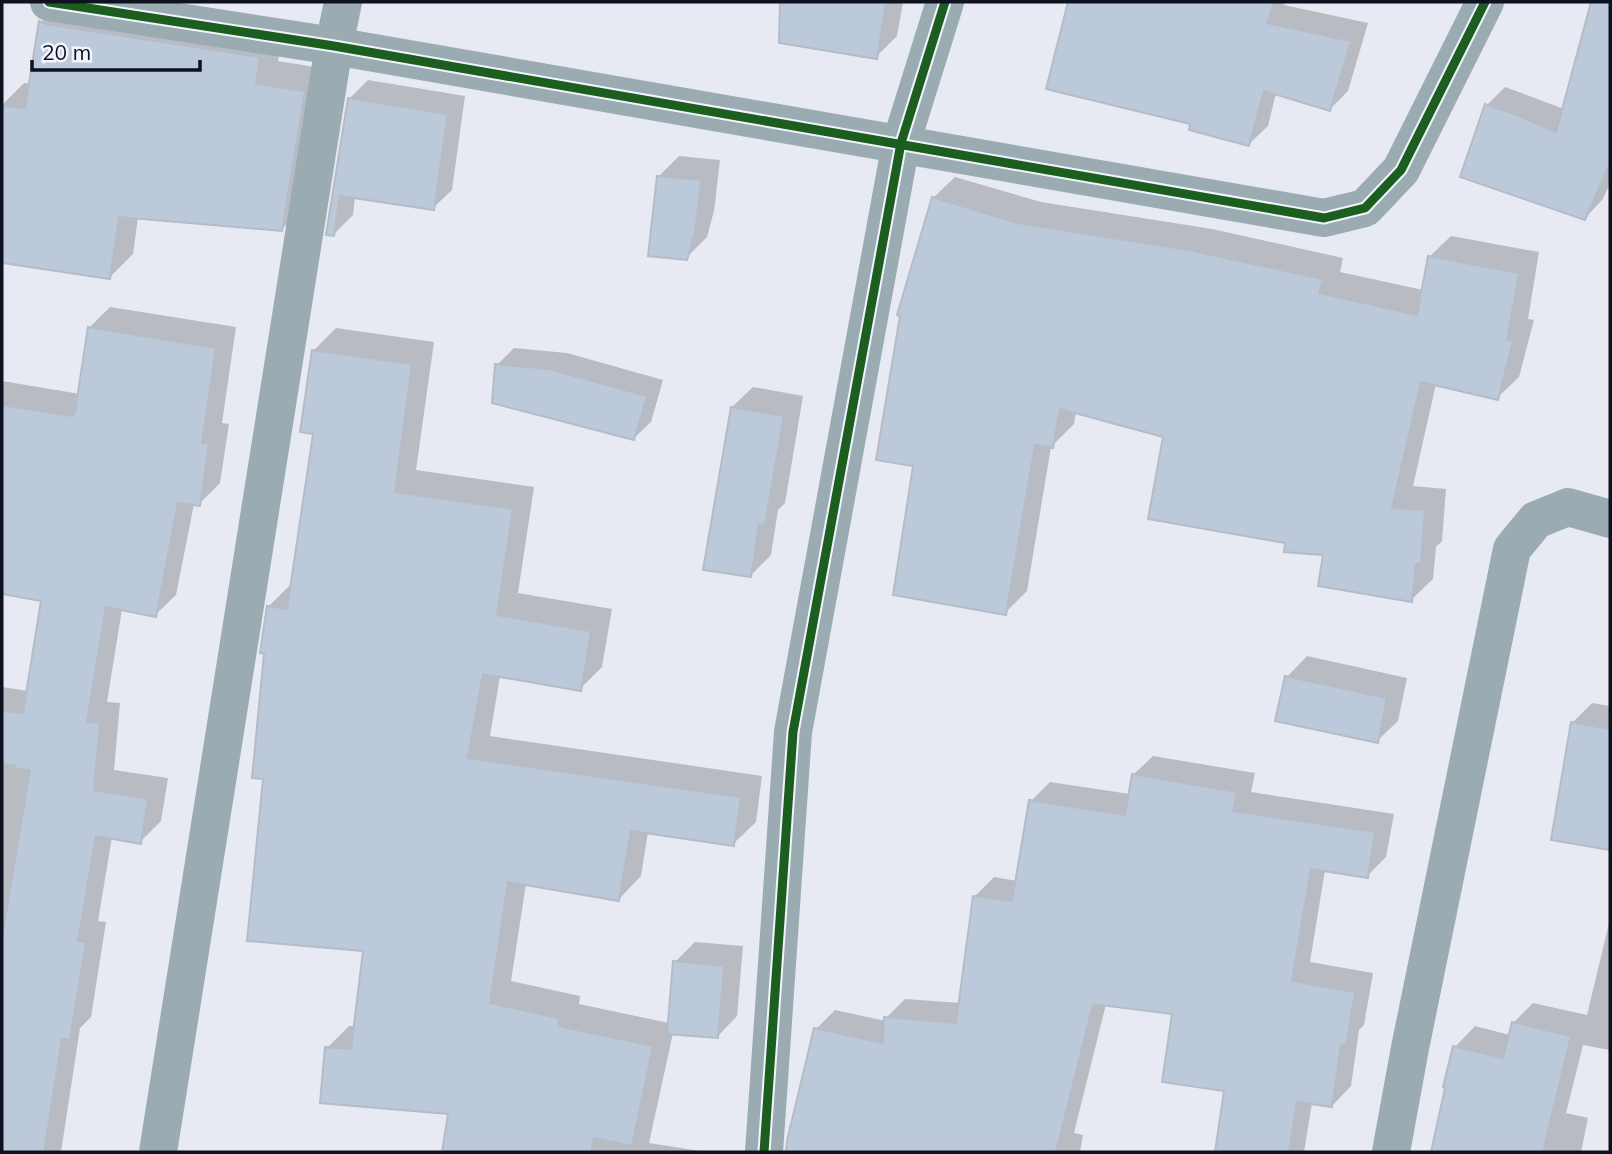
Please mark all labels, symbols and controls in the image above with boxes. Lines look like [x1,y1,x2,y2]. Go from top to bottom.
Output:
scale bar [32,28,200,72]
text: 20 m [42,39,91,65]

